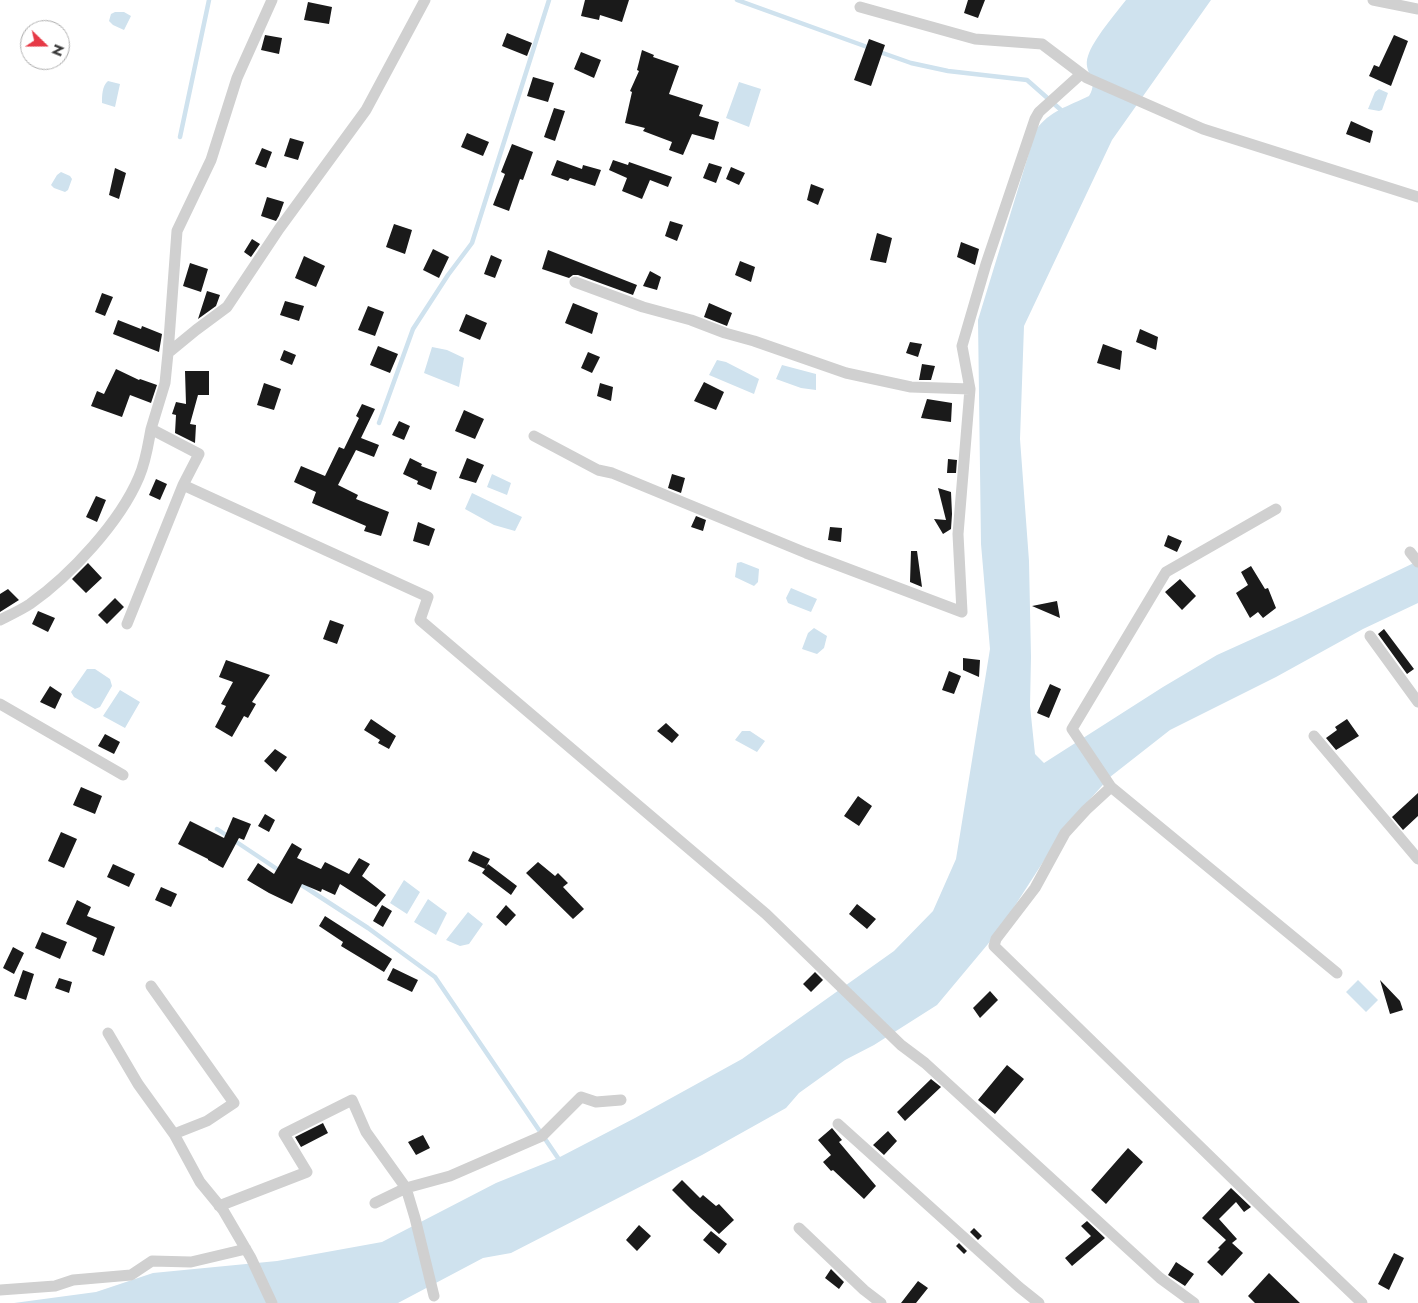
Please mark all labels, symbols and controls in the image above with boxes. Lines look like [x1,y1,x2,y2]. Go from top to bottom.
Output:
north arrow [20,20,70,70]
text: N [47,41,69,59]

